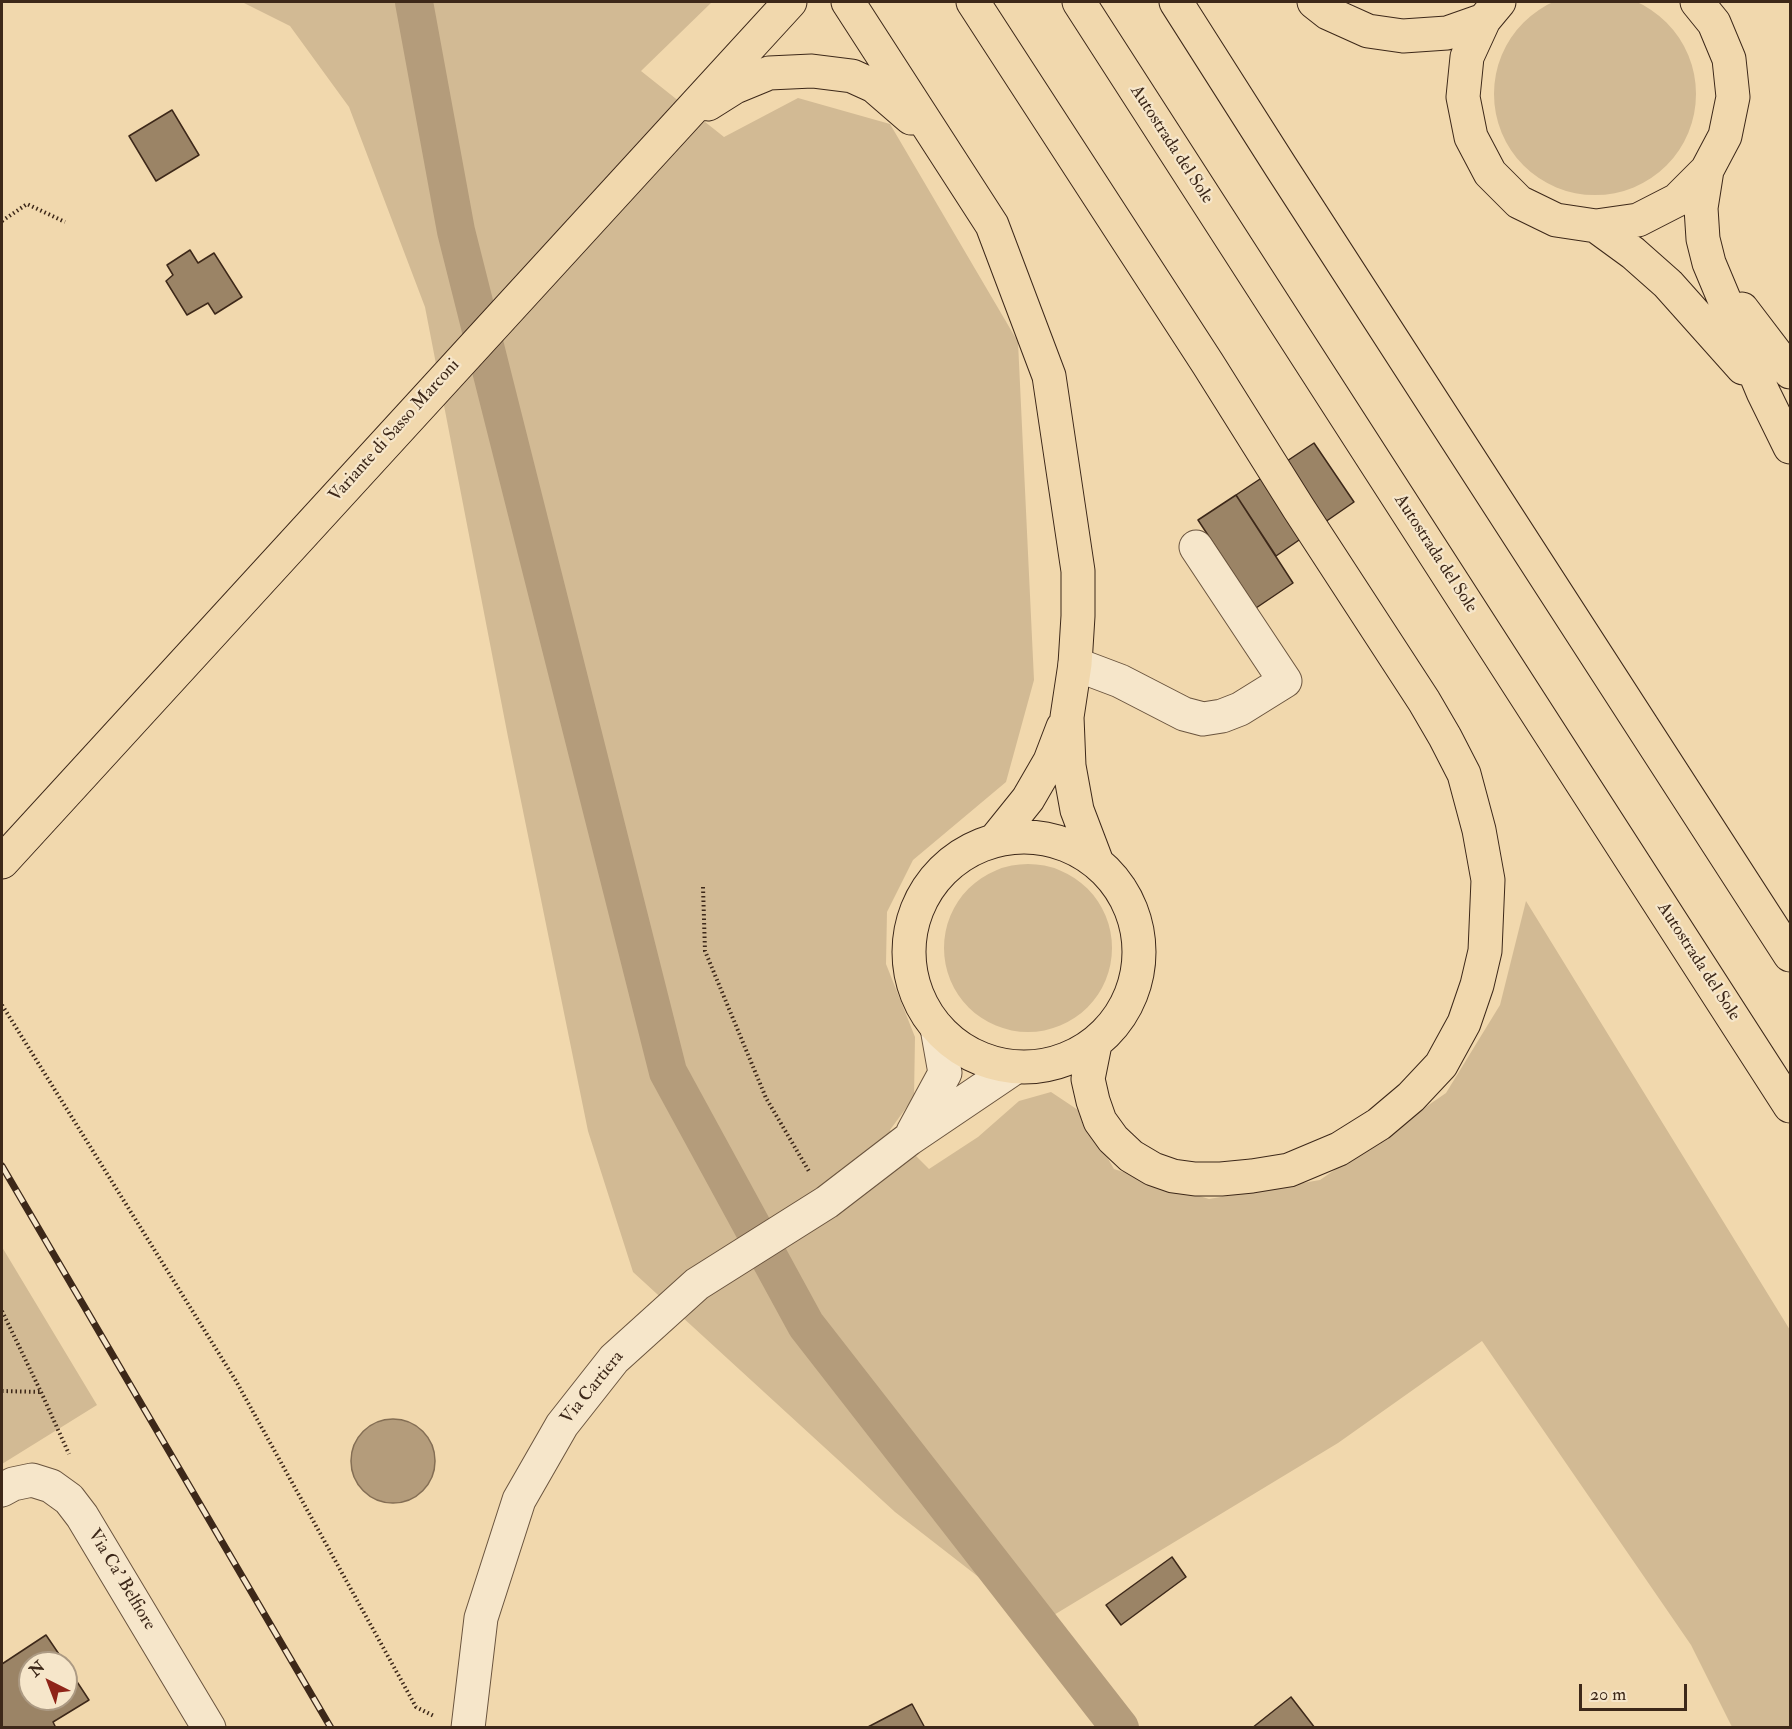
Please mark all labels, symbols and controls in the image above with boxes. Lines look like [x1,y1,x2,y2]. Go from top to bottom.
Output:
street label: Autostrada del Sole [1125,82,1217,208]
street label: Variante di Sasso Marconi [325,355,465,507]
street label: Autostrada del Sole [1389,491,1481,617]
street label: Autostrada del Sole [1652,899,1744,1025]
street label: Via Cartiera [557,1347,629,1429]
street label: Via Ca' Belfiore [82,1526,160,1634]
north arrow [18,1651,78,1711]
text: N [25,1657,49,1681]
scale bar [1582,1672,1690,1710]
text: 20 m [1590,1683,1626,1706]

